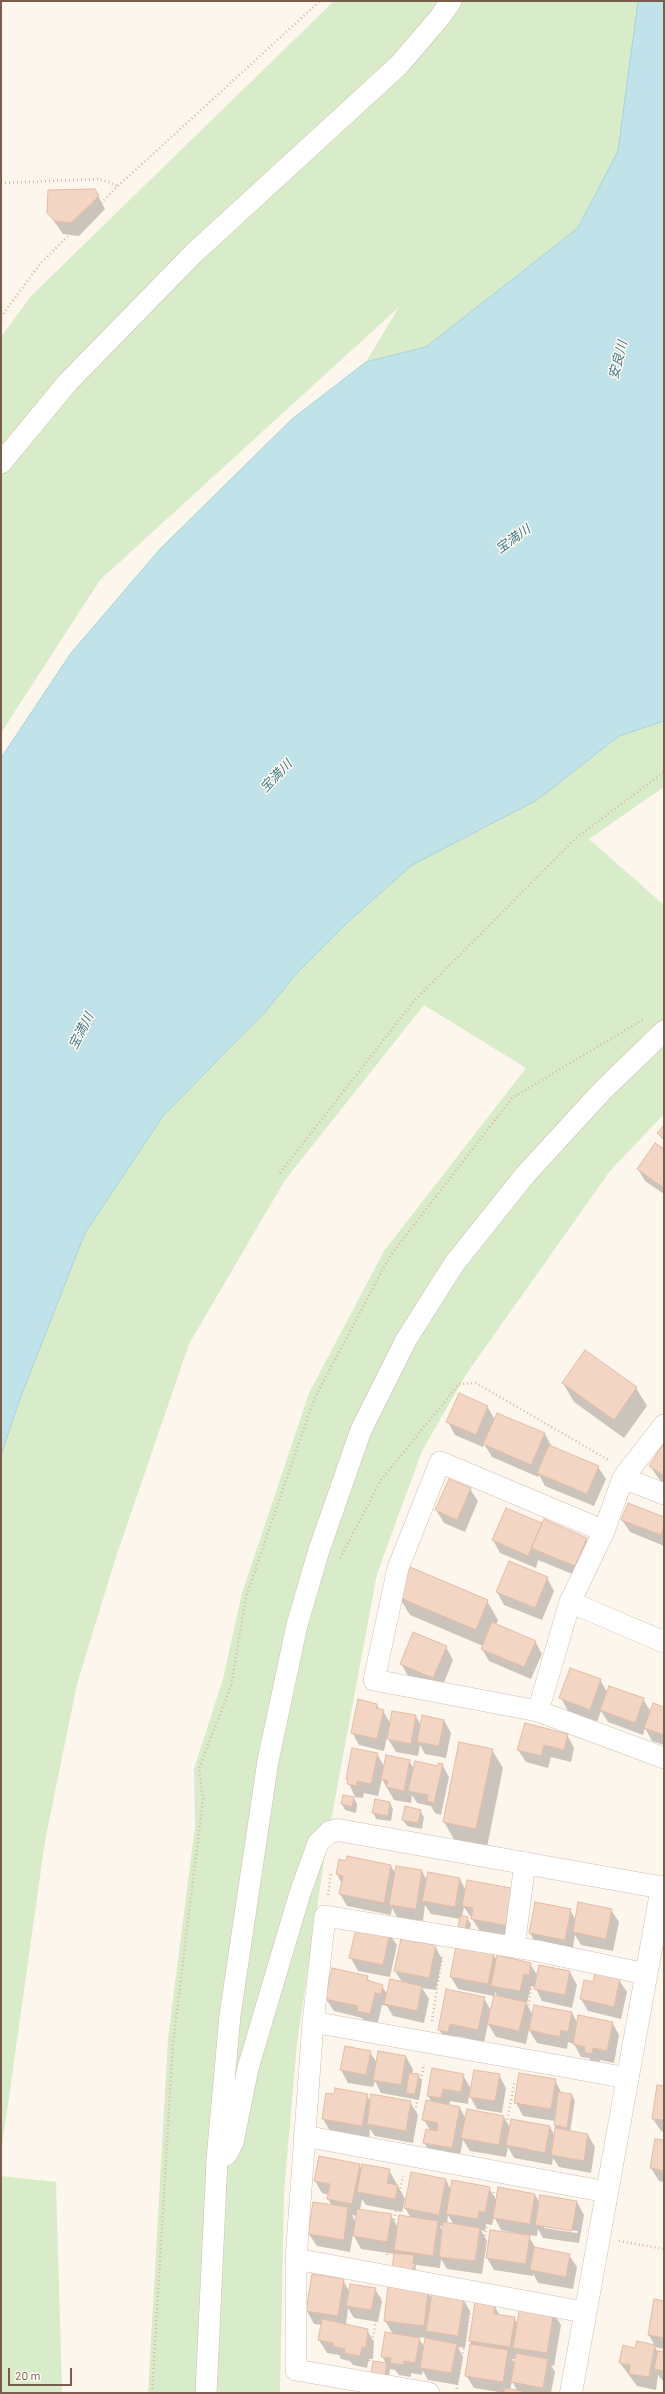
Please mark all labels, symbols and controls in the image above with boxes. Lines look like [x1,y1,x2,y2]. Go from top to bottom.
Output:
water label: 安良川 [605,339,631,381]
water label: 宝満川 [493,521,533,557]
water label: 宝満川 [257,757,295,795]
water label: 宝満川 [65,1010,97,1052]
scale bar [10,2360,74,2386]
text: 20 m [15,2368,41,2382]

